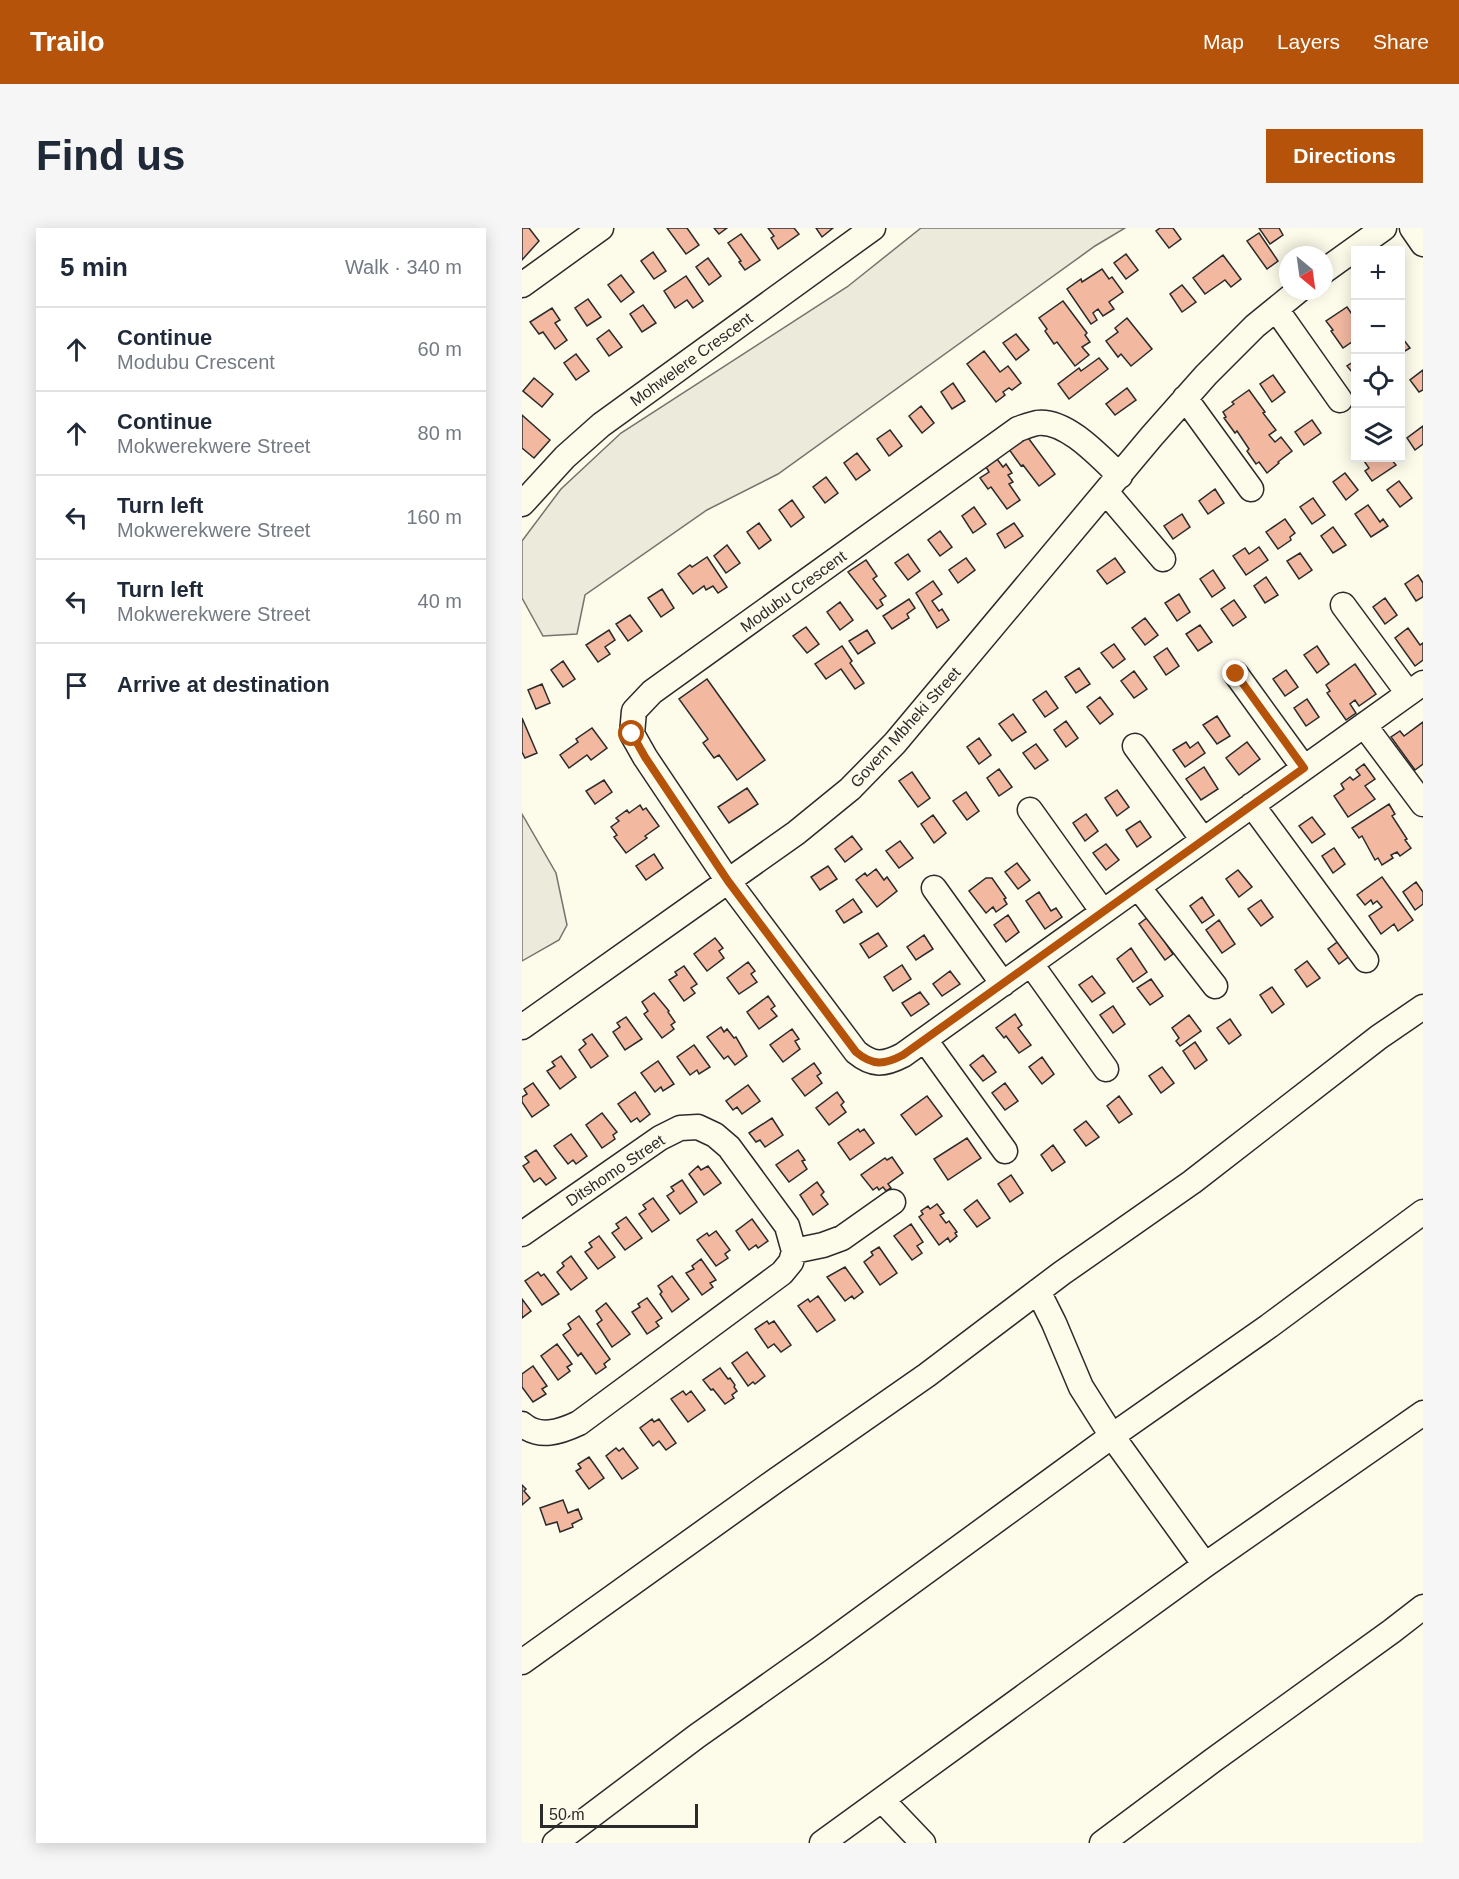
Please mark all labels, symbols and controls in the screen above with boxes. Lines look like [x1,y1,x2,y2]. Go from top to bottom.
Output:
text: Trailo [30,26,105,57]
text: Map [1203,30,1244,53]
text: Layers [1277,30,1340,53]
text: Share [1373,30,1429,53]
button: Directions [1266,129,1423,183]
text: Find us [36,132,185,179]
north arrow [1279,246,1333,300]
map controls [1351,246,1405,462]
button: + [1351,246,1405,300]
text: 5 min [60,252,128,282]
text: Walk · 340 m [345,256,462,278]
button: − [1351,300,1405,354]
street label: Mohwelere Crescent [627,309,756,409]
text: Continue [117,325,212,350]
icon: ahead [60,333,93,366]
text: 60 m [418,338,462,360]
text: Modubu Crescent [117,351,275,373]
button: locate [1351,354,1405,408]
button: layers [1351,408,1405,462]
text: Continue [117,409,212,434]
icon: ahead [60,417,93,450]
text: 80 m [418,422,462,444]
text: Mokwerekwere Street [117,435,310,457]
text: Turn left [117,493,203,518]
icon: left [60,501,93,534]
text: 160 m [406,506,462,528]
text: Mokwerekwere Street [117,519,310,541]
street label: Modubu Crescent [737,547,850,635]
text: Turn left [117,577,203,602]
icon: left [60,585,93,618]
text: 40 m [418,590,462,612]
text: Mokwerekwere Street [117,603,310,625]
route end [1222,660,1248,686]
street label: Govern Mbheki Street [847,663,964,791]
icon: arrive [60,669,93,702]
text: Arrive at destination [117,672,330,697]
route start [618,720,644,746]
street label: Ditshomo Street [563,1131,668,1210]
scale bar [540,1801,698,1828]
text: 50 m [549,1806,585,1823]

